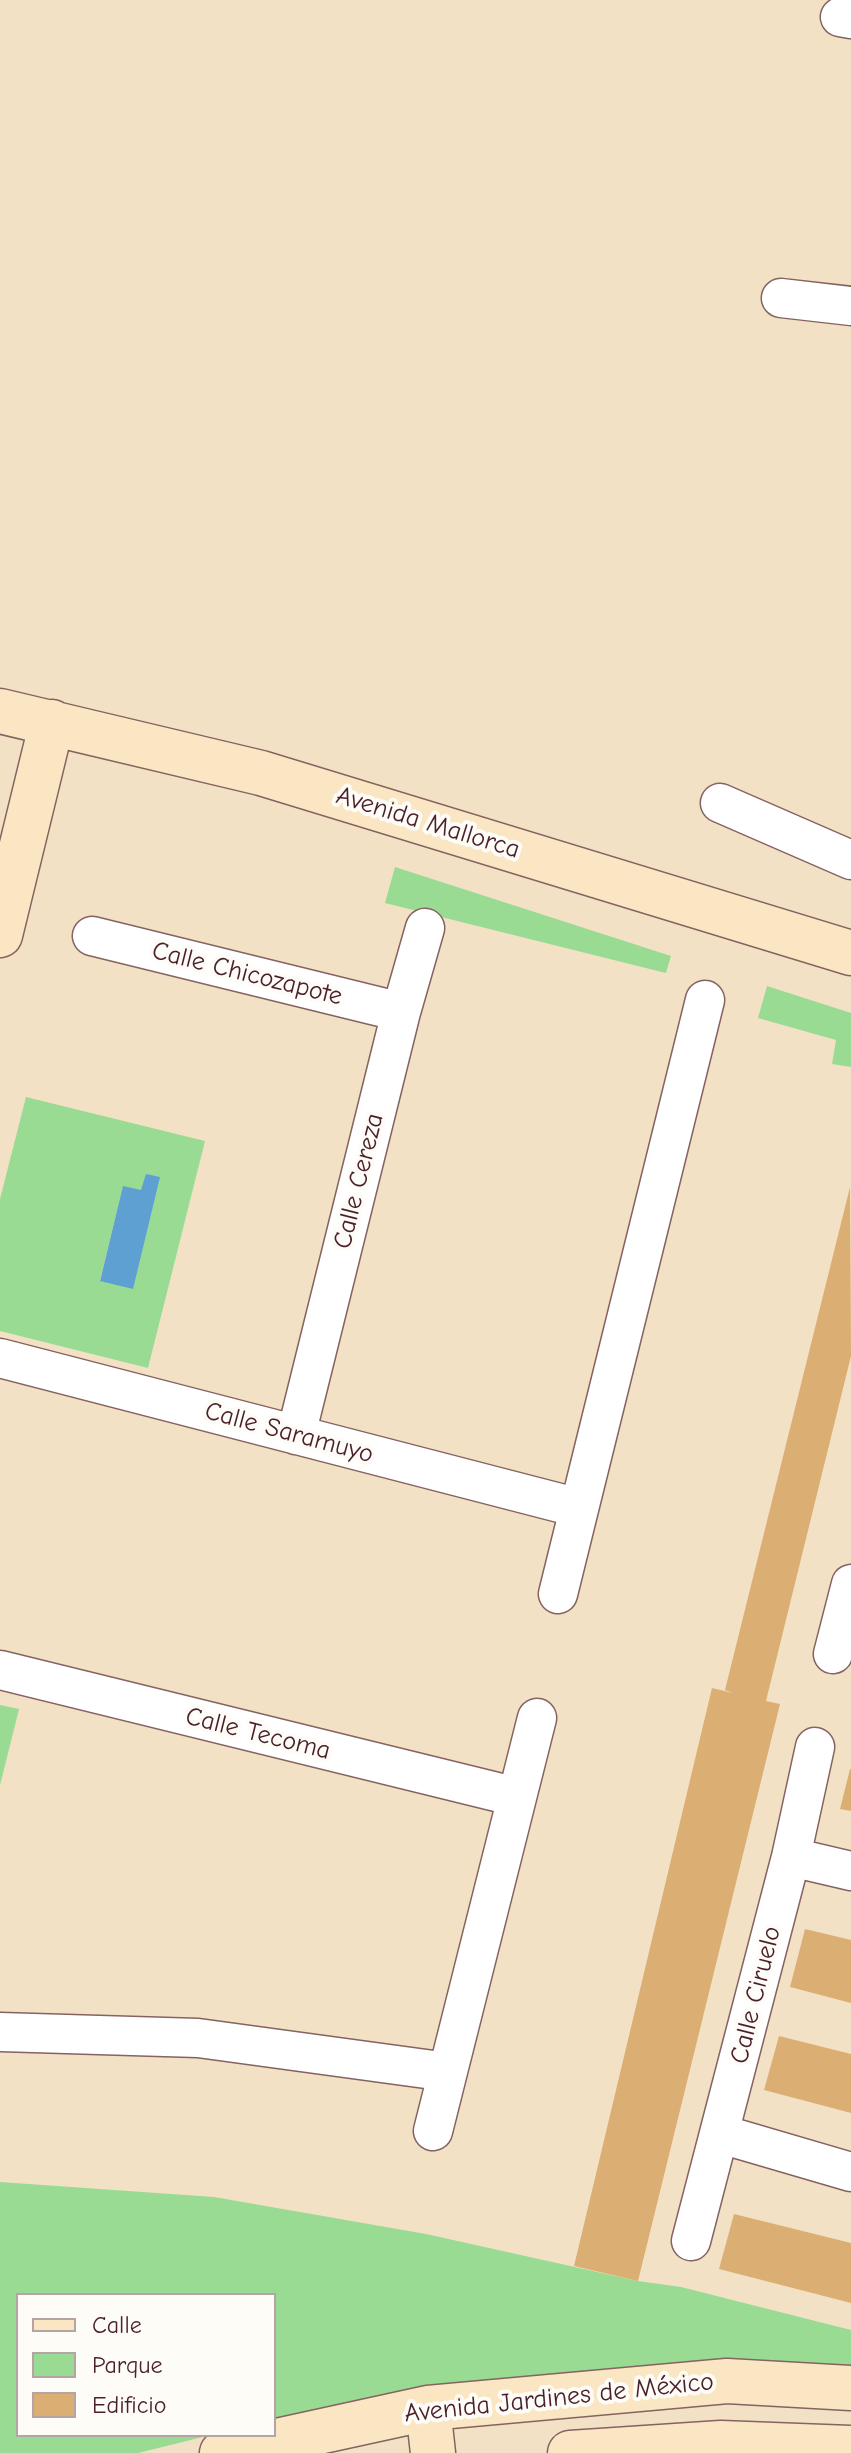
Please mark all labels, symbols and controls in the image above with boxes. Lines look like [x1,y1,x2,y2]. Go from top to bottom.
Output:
street label: Avenida Mallorca [332,780,524,866]
street label: Calle Chicozapote [149,935,345,1013]
street label: Calle Cereza [327,1110,391,1252]
street label: Calle Saramuyo [201,1396,377,1470]
street label: Calle Tecoma [182,1701,334,1767]
street label: Calle Ciruelo [724,1923,788,2067]
legend [16,2293,276,2437]
text: Calle [92,2311,142,2339]
text: Parque [92,2351,163,2379]
street label: Avenida Jardines de México [403,2366,715,2430]
text: Edificio [92,2391,167,2419]

